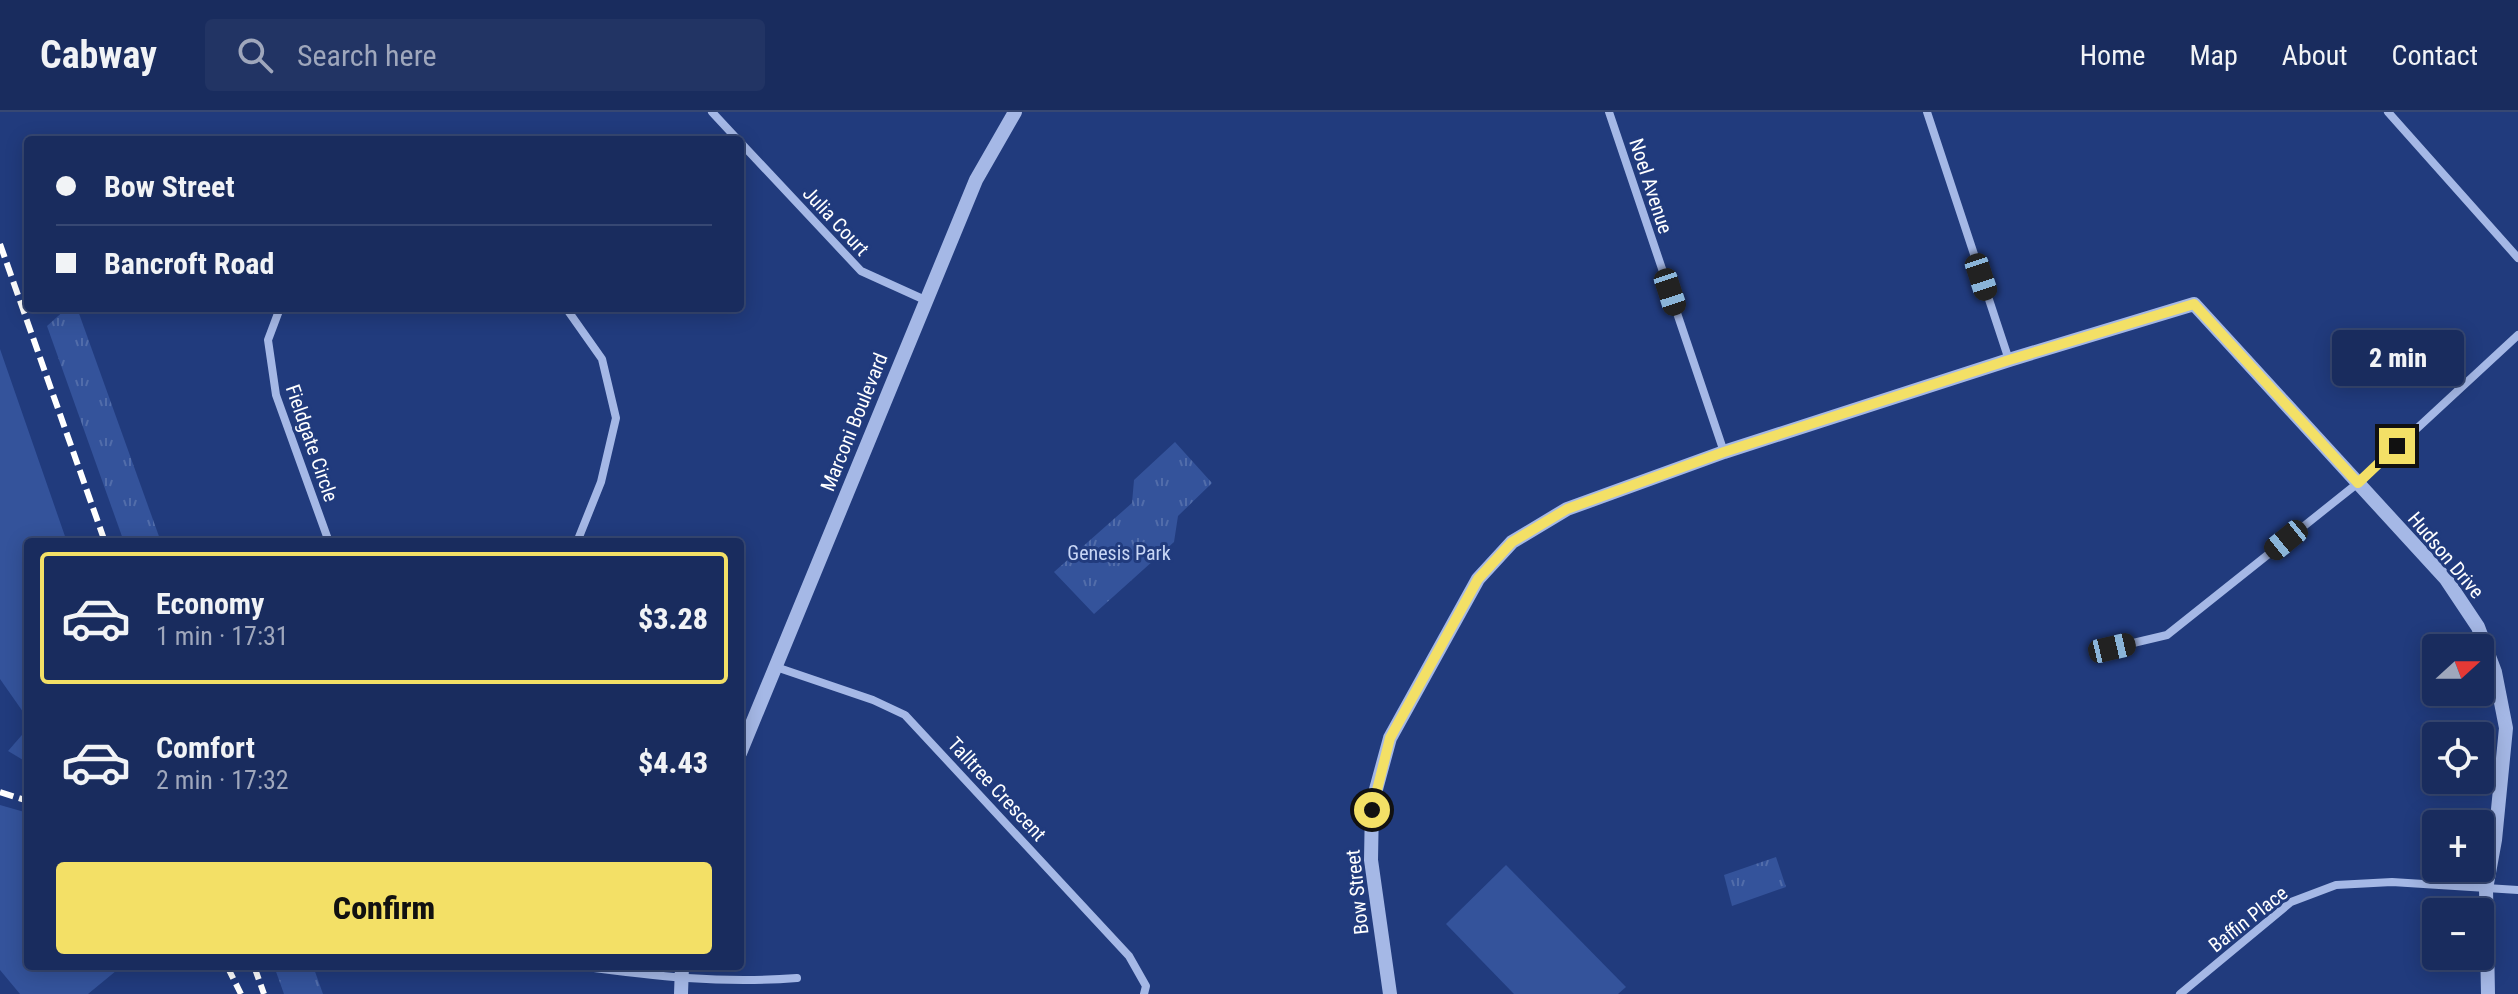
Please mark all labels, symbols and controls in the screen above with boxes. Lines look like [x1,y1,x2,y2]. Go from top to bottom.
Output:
search box [205,19,765,91]
text: Cabway [40,33,157,77]
icon: search [233,33,277,77]
text: Search here [297,38,437,73]
text: Home [2080,39,2145,72]
text: Map [2189,39,2238,72]
text: About [2282,39,2348,72]
text: Contact [2392,39,2478,72]
street label: Noel Avenue [1624,135,1678,237]
text: Bow Street [104,169,235,204]
street label: Julia Court [798,181,874,261]
text: Bancroft Road [104,246,274,281]
car [1962,250,2000,304]
car [1651,265,1689,319]
callout: 2 min [2331,330,2463,386]
text: 2 min [2369,343,2427,373]
street label: Marconi Boulevard [815,349,893,495]
street label: Fieldgate Circle [281,381,343,505]
route end [2379,428,2415,464]
street label: Hudson Drive [2403,507,2489,603]
car [2260,516,2312,564]
park label: Genesis Park [1067,541,1171,565]
icon: car [60,582,132,654]
text: Economy [156,586,264,621]
text: $3.28 [638,601,708,636]
text: 1 min · 17:31 [156,621,289,651]
car [2086,631,2138,665]
north arrow [2422,634,2494,706]
map controls [2422,634,2494,970]
button: locate [2422,722,2494,794]
icon: car [60,726,132,798]
text: Comfort [156,730,255,765]
street label: Talltree Crescent [943,732,1051,846]
text: $4.43 [638,745,708,780]
text: 2 min · 17:32 [156,765,289,795]
route start [1354,792,1390,828]
button: + [2422,810,2494,882]
street label: Bow Street [1341,848,1373,936]
button: Confirm [56,862,712,954]
street label: Baffin Place [2204,881,2292,957]
button: − [2422,898,2494,970]

